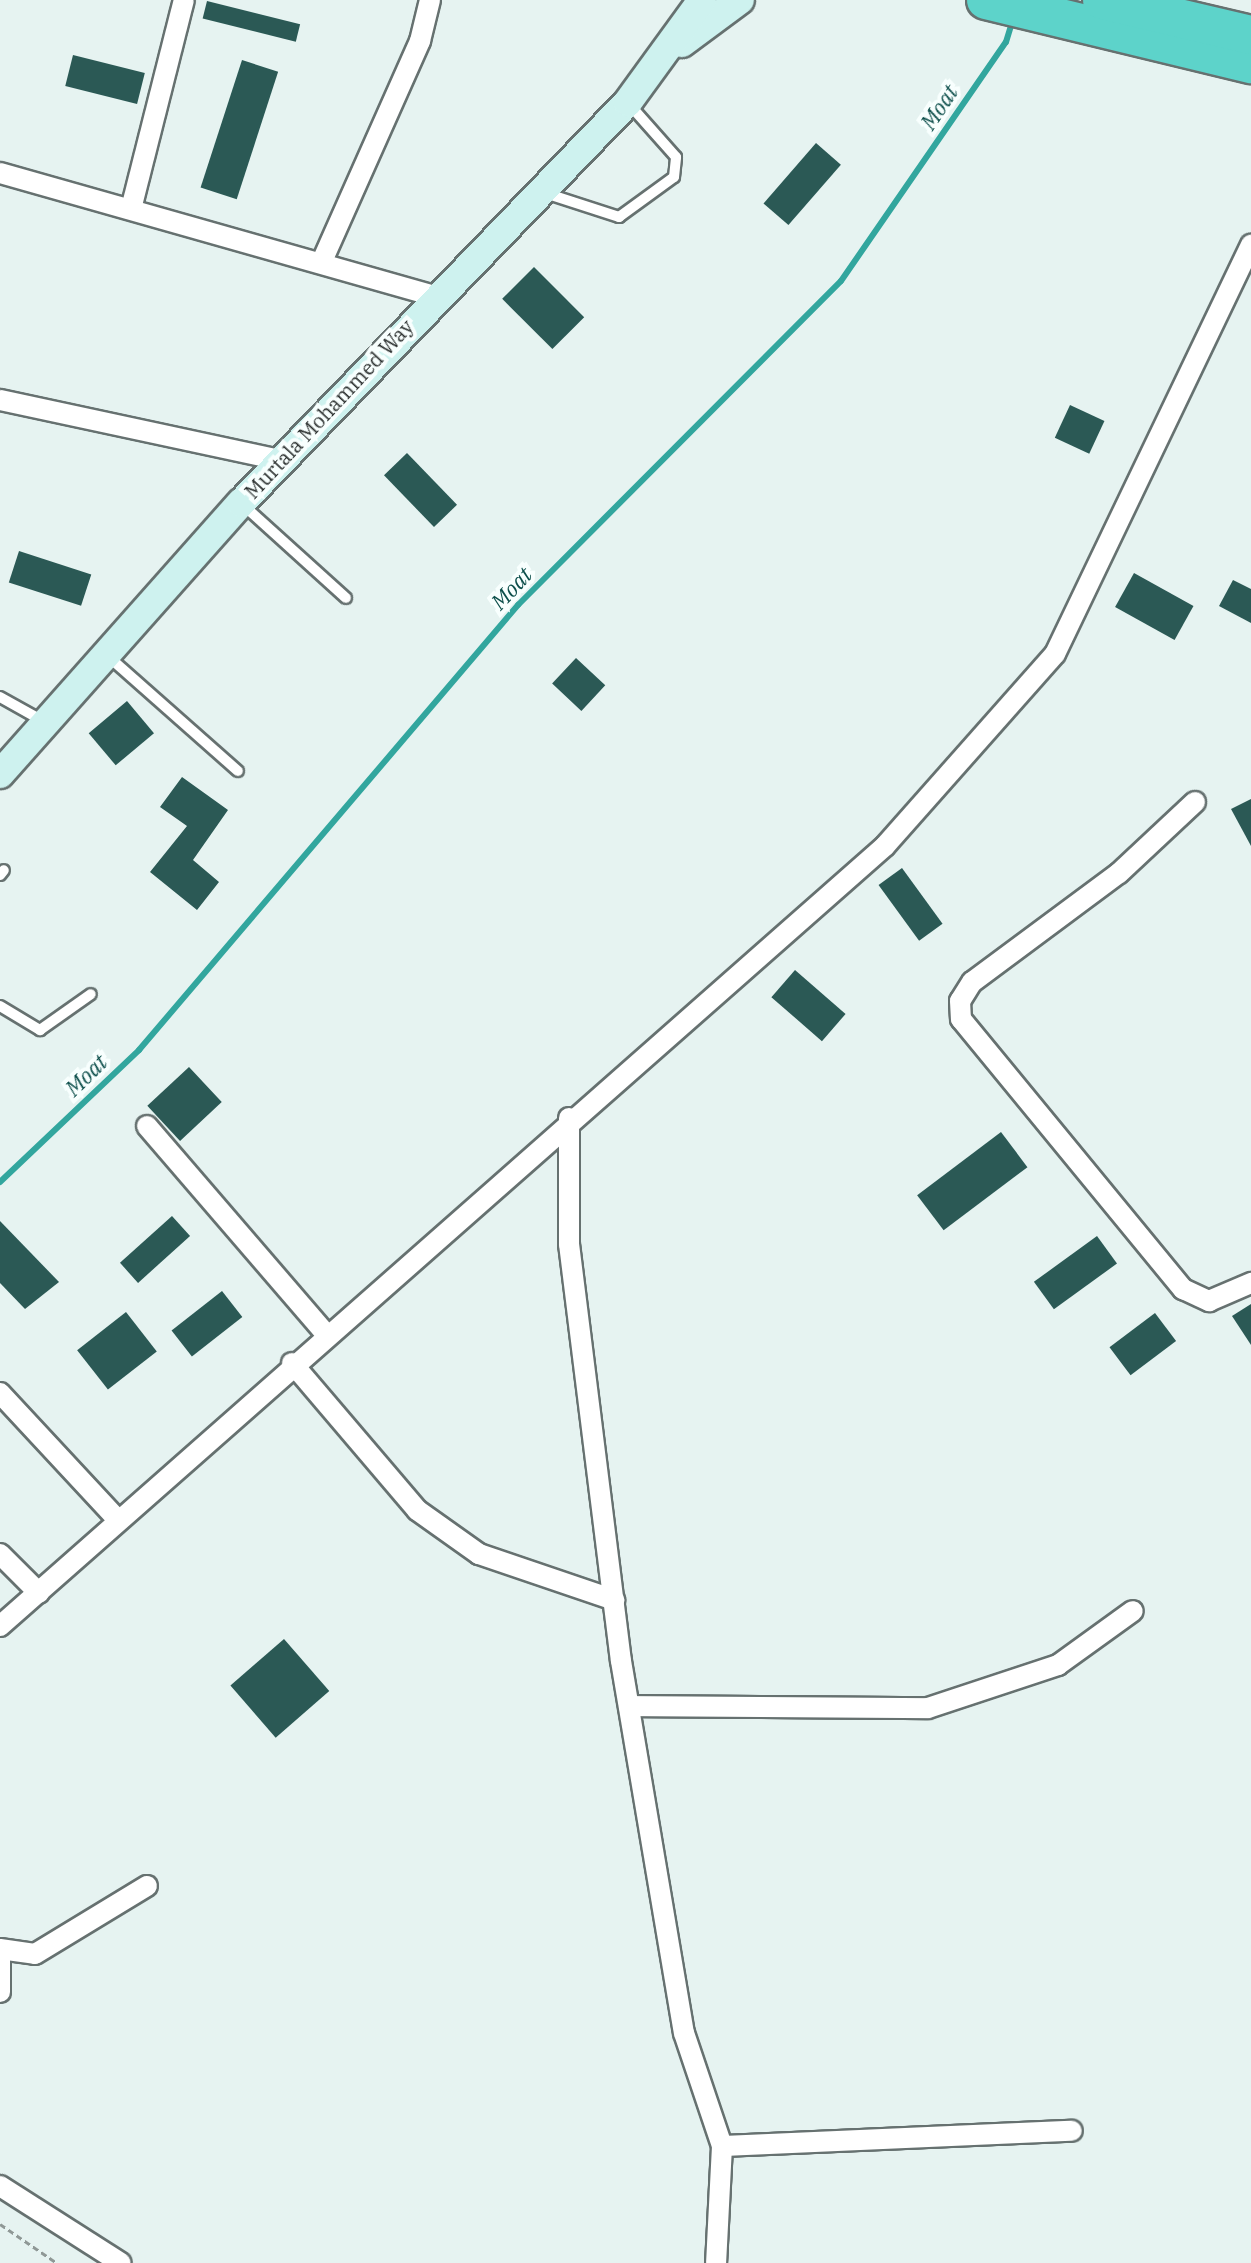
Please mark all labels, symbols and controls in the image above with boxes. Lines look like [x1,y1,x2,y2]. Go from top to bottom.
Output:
water label: Moat [915,80,963,134]
street label: Murtala Mohammed Way [240,315,418,503]
water label: Moat [485,561,537,615]
water label: Moat [60,1049,112,1101]

